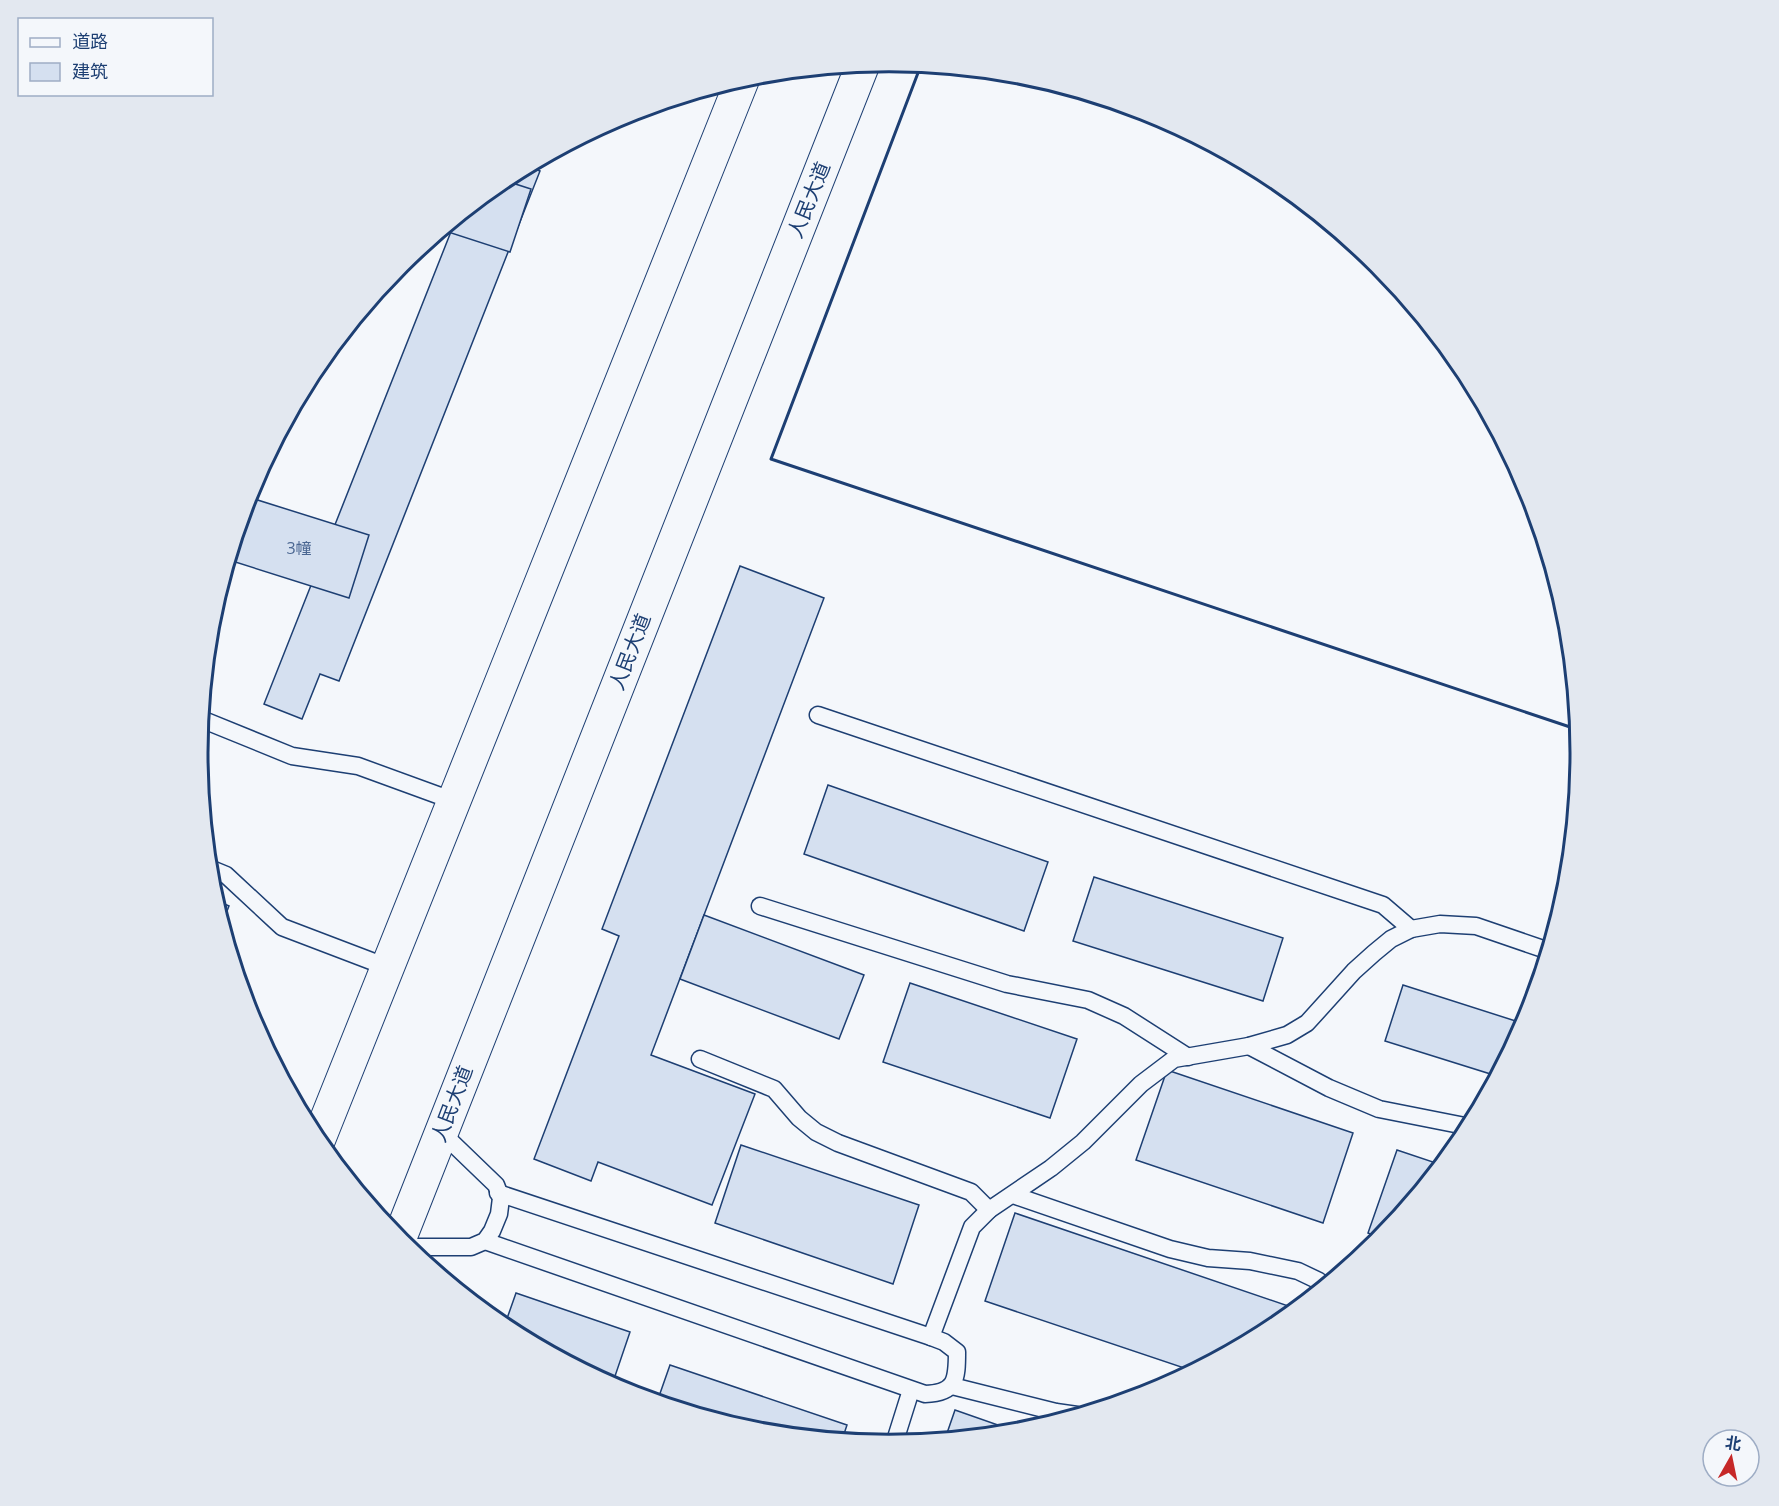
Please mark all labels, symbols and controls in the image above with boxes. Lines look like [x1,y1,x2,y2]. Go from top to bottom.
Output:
legend [18,18,213,96]
text: 道路 [72,29,108,53]
text: 建筑 [72,59,108,83]
street label: 人民大道 [781,158,836,242]
house number: 3幢 [286,537,312,559]
street label: 人民大道 [603,610,656,694]
street label: 人民大道 [425,1062,478,1146]
north arrow [1701,1428,1761,1488]
text: 北 [1724,1431,1743,1455]

